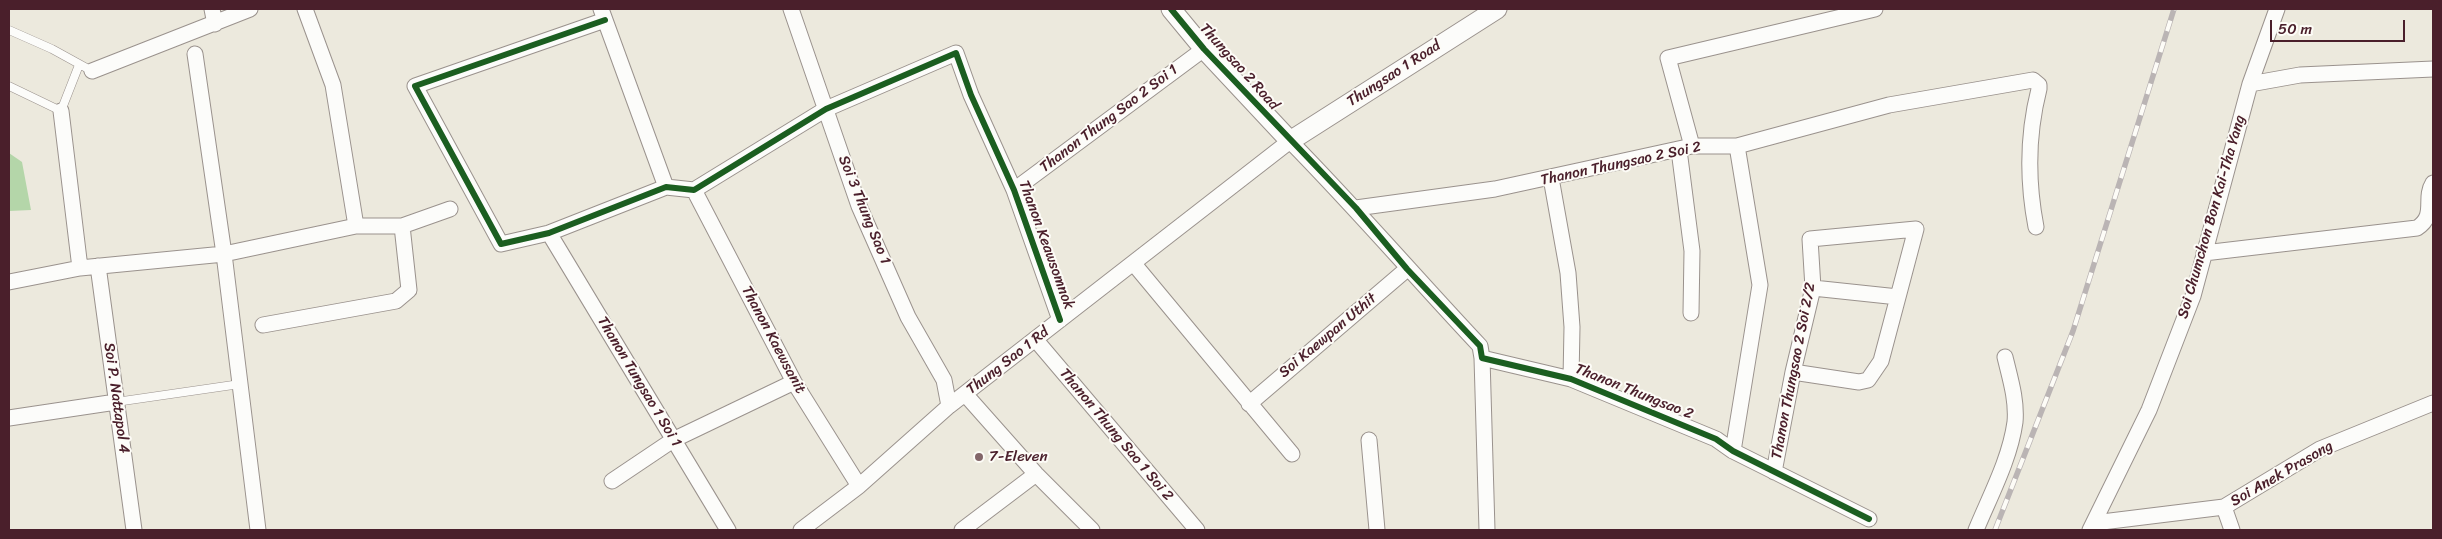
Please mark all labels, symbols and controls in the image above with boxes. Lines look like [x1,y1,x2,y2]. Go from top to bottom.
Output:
scale bar [2272,10,2407,42]
text: 50 m [2278,16,2312,42]
street label: Thungsao 2 Road [1195,20,1283,114]
street label: Thungsao 1 Road [1344,37,1444,111]
street label: Thanon Thung Sao 2 Soi 1 [1037,61,1181,177]
street label: Soi Chumchon Bon Kai-Tha Yang [2174,113,2250,321]
street label: Thanon Thungsao 2 Soi 2 [1539,138,1703,190]
street label: Soi 3 Thung Sao 1 [834,153,894,267]
street label: Thanon Keawsomnok [1014,178,1078,312]
street label: Thanon Thungsao 2 Soi 2/2 [1768,281,1820,461]
street label: Thanon Kaewsanit [737,283,809,397]
street label: Soi Kaewpan Uthit [1276,290,1380,382]
street label: Thanon Tungsao 1 Soi 1 [593,313,685,451]
street label: Thung Sao 1 Rd [963,323,1053,399]
street label: Soi P. Nattapol 4 [99,341,133,455]
street label: Thanon Thungsao 2 [1572,360,1696,424]
street label: Thanon Thung Sao 1 Soi 2 [1055,365,1177,505]
street label: Soi Anek Prasong [2227,437,2337,511]
place label: 7-Eleven [989,448,1048,466]
marker: 7-Eleven [973,451,985,463]

